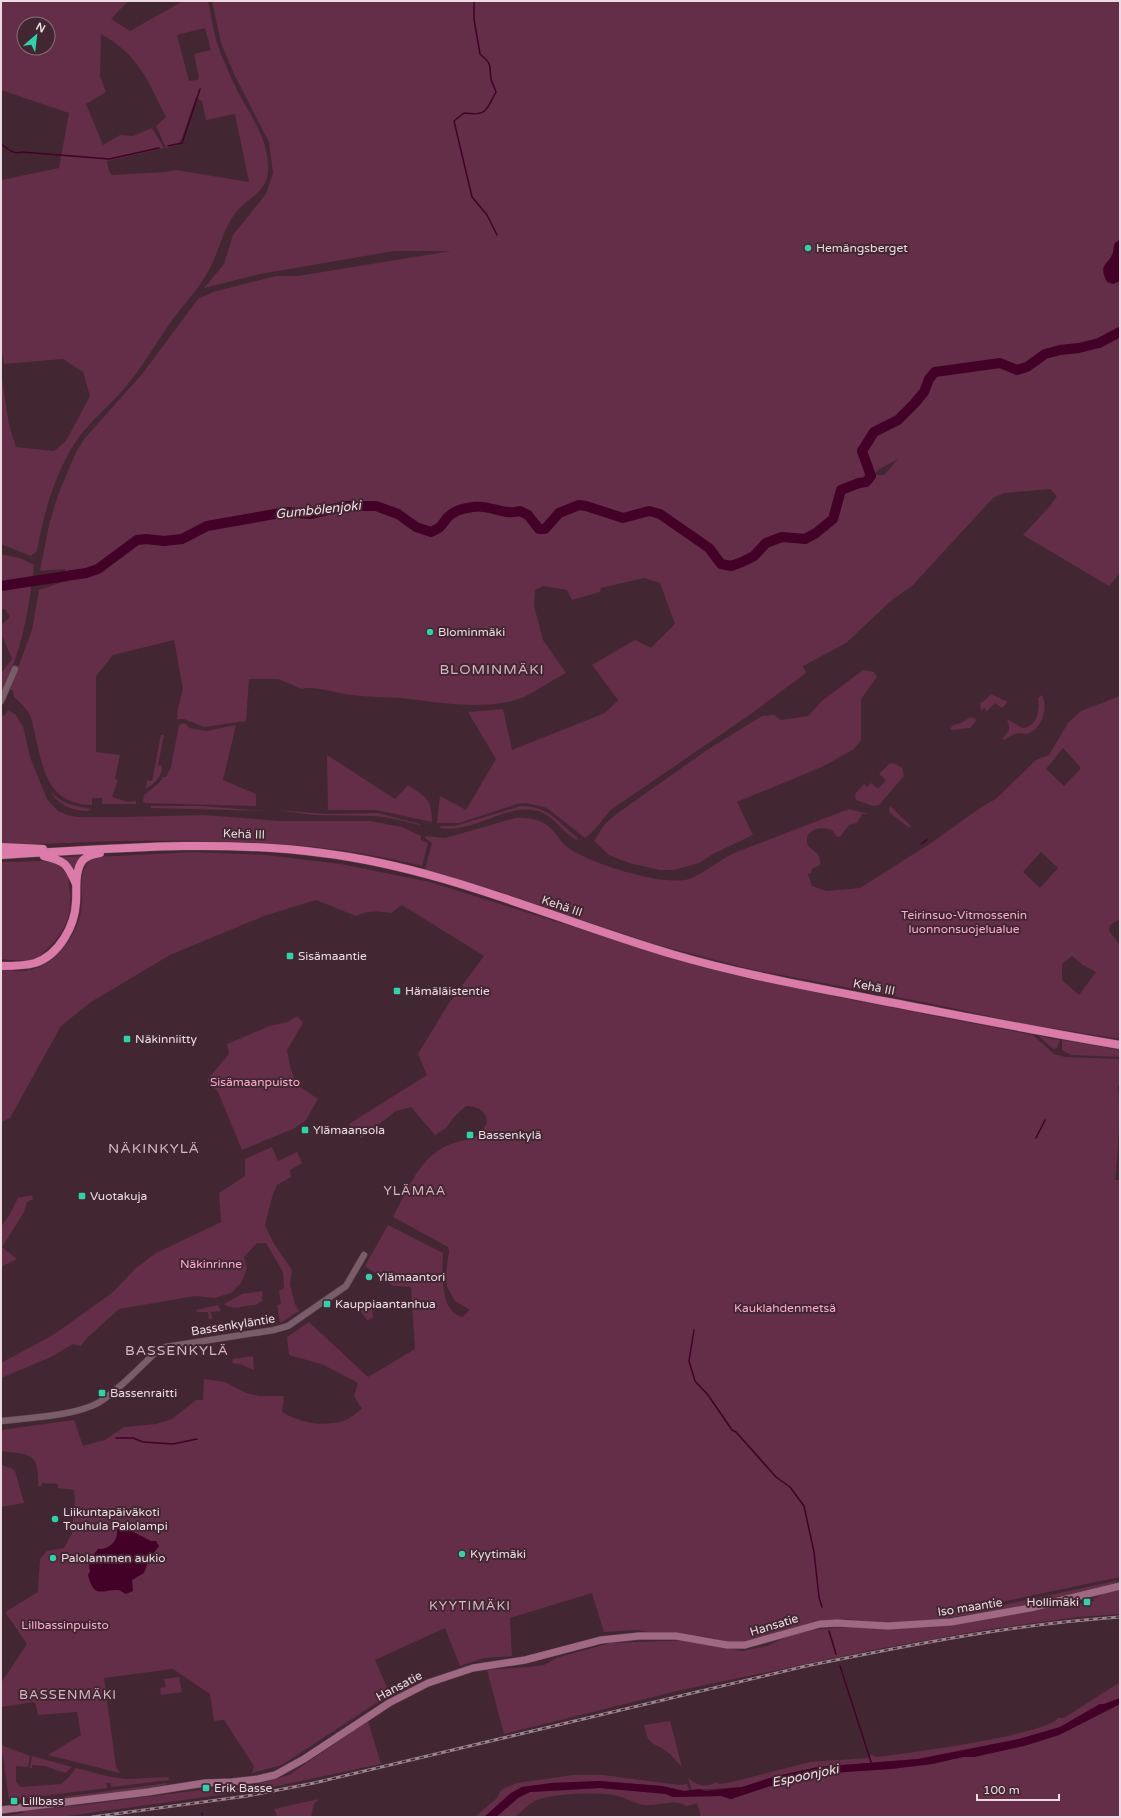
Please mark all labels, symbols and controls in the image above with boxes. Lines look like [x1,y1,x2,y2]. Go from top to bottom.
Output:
north arrow [16,16,56,56]
text: N [34,20,47,35]
place label: Hemängsberget [816,241,908,255]
marker: Hemängsberget [803,243,813,253]
water label: Gumbölenjoki [274,497,363,522]
place label: Blominmäki [438,625,505,639]
marker: Blominmäki [425,627,435,637]
district label: BLOMINMÄKI [439,661,545,678]
street label: Kehä III [223,826,265,842]
street label: Kehä III [540,893,584,919]
park label: Teirinsuo-Vitmossenin luonnonsuojelualue [901,908,1027,936]
place label: Sisämaantie [298,949,367,963]
marker: Sisämaantie [285,951,295,961]
street label: Kehä III [852,976,896,998]
place label: Hämäläistentie [405,984,490,998]
marker: Hämäläistentie [392,986,402,996]
place label: Näkinniitty [135,1032,198,1046]
marker: Näkinniitty [122,1034,132,1044]
park label: Sisämaanpuisto [210,1075,300,1089]
place label: Ylämaansola [313,1123,385,1137]
marker: Ylämaansola [300,1125,310,1135]
place label: Bassenkylä [478,1128,541,1142]
marker: Bassenkylä [465,1130,475,1140]
district label: NÄKINKYLÄ [108,1140,200,1157]
district label: YLÄMAA [384,1183,446,1199]
place label: Vuotakuja [90,1189,147,1203]
marker: Vuotakuja [77,1191,87,1201]
park label: Näkinrinne [180,1257,242,1271]
place label: Ylämaantori [377,1270,445,1284]
marker: Ylämaantori [364,1272,374,1282]
place label: Kauppiaantanhua [335,1297,436,1311]
marker: Kauppiaantanhua [322,1299,332,1309]
park label: Kauklahdenmetsä [734,1301,836,1315]
street label: Bassenkyläntie [190,1311,276,1339]
district label: BASSENKYLÄ [125,1342,229,1359]
place label: Bassenraitti [110,1386,177,1400]
marker: Bassenraitti [97,1388,107,1398]
place label: Liikuntapäiväkoti Touhula Palolampi [63,1505,168,1533]
marker: Liikuntapäiväkoti Touhula Palolampi [50,1514,60,1524]
place label: Kyytimäki [470,1547,526,1561]
marker: Kyytimäki [457,1549,467,1559]
place label: Palolammen aukio [61,1551,166,1565]
marker: Palolammen aukio [48,1553,58,1563]
street label: Iso maantie [937,1595,1004,1619]
place label: Hollimäki [1027,1595,1079,1609]
marker: Hollimäki [1082,1597,1092,1607]
district label: KYYTIMÄKI [429,1598,511,1614]
street label: Hansatie [748,1611,800,1639]
park label: Lillbassinpuisto [21,1618,109,1632]
street label: Hansatie [374,1668,424,1704]
district label: BASSENMÄKI [19,1687,117,1703]
water label: Espoonjoki [770,1761,842,1791]
scale bar [977,1776,1059,1802]
place label: Erik Basse [214,1781,272,1795]
marker: Erik Basse [201,1783,211,1793]
text: 100 m [983,1783,1020,1797]
place label: Lillbass [22,1794,64,1808]
marker: Lillbass [9,1796,19,1806]

